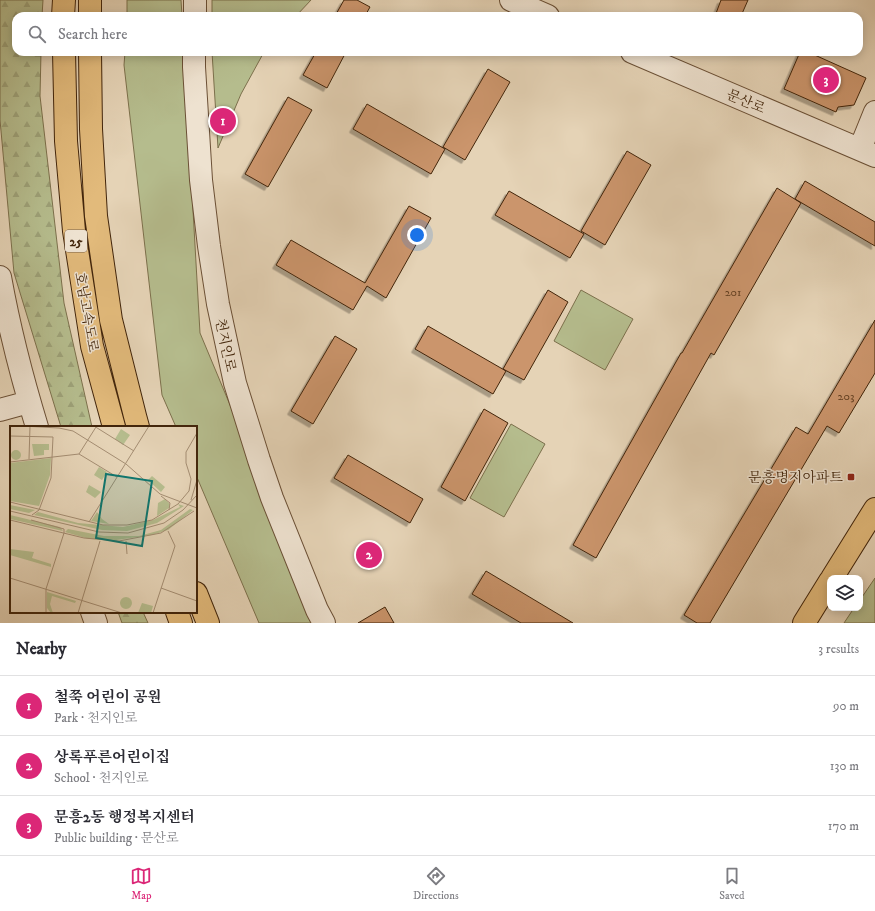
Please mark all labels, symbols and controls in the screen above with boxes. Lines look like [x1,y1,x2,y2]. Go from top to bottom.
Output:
search box [12,12,863,56]
icon: search [26,23,48,45]
text: Search here [58,25,127,44]
pin: 3 [813,65,839,95]
street label: 문산로 [723,86,768,118]
pin: 1 [210,106,236,136]
your location [407,225,427,245]
road number: 25 [65,230,87,252]
street label: 호남고속도로 [70,271,102,354]
house number: 201 [725,285,741,300]
street label: 천지인로 [211,317,240,374]
house number: 203 [838,389,854,404]
inset map [10,426,197,613]
place label: 문흥명지아파트 [748,469,843,487]
marker: 문흥명지아파트 [846,472,856,482]
pin: 2 [356,540,382,570]
map controls [827,575,863,611]
button: layers [827,575,863,611]
text: Nearby [16,638,66,660]
text: 3 results [818,641,859,657]
text: 철쭉 어린이 공원 [54,688,162,707]
text: 1 [27,698,31,714]
text: 90 m [833,698,859,714]
text: Park · 천지인로 [54,710,137,726]
text: 상록푸른어린이집 [54,748,170,767]
text: 2 [26,758,32,774]
text: 130 m [830,758,859,774]
text: School · 천지인로 [54,770,149,786]
text: 문흥2동 행정복지센터 [54,808,195,827]
text: 3 [27,818,31,834]
text: 170 m [828,818,859,834]
text: Public building · 문산로 [54,830,178,846]
tab: Map [130,865,152,903]
tab: Directions [413,865,459,903]
tab: Saved [719,865,745,903]

